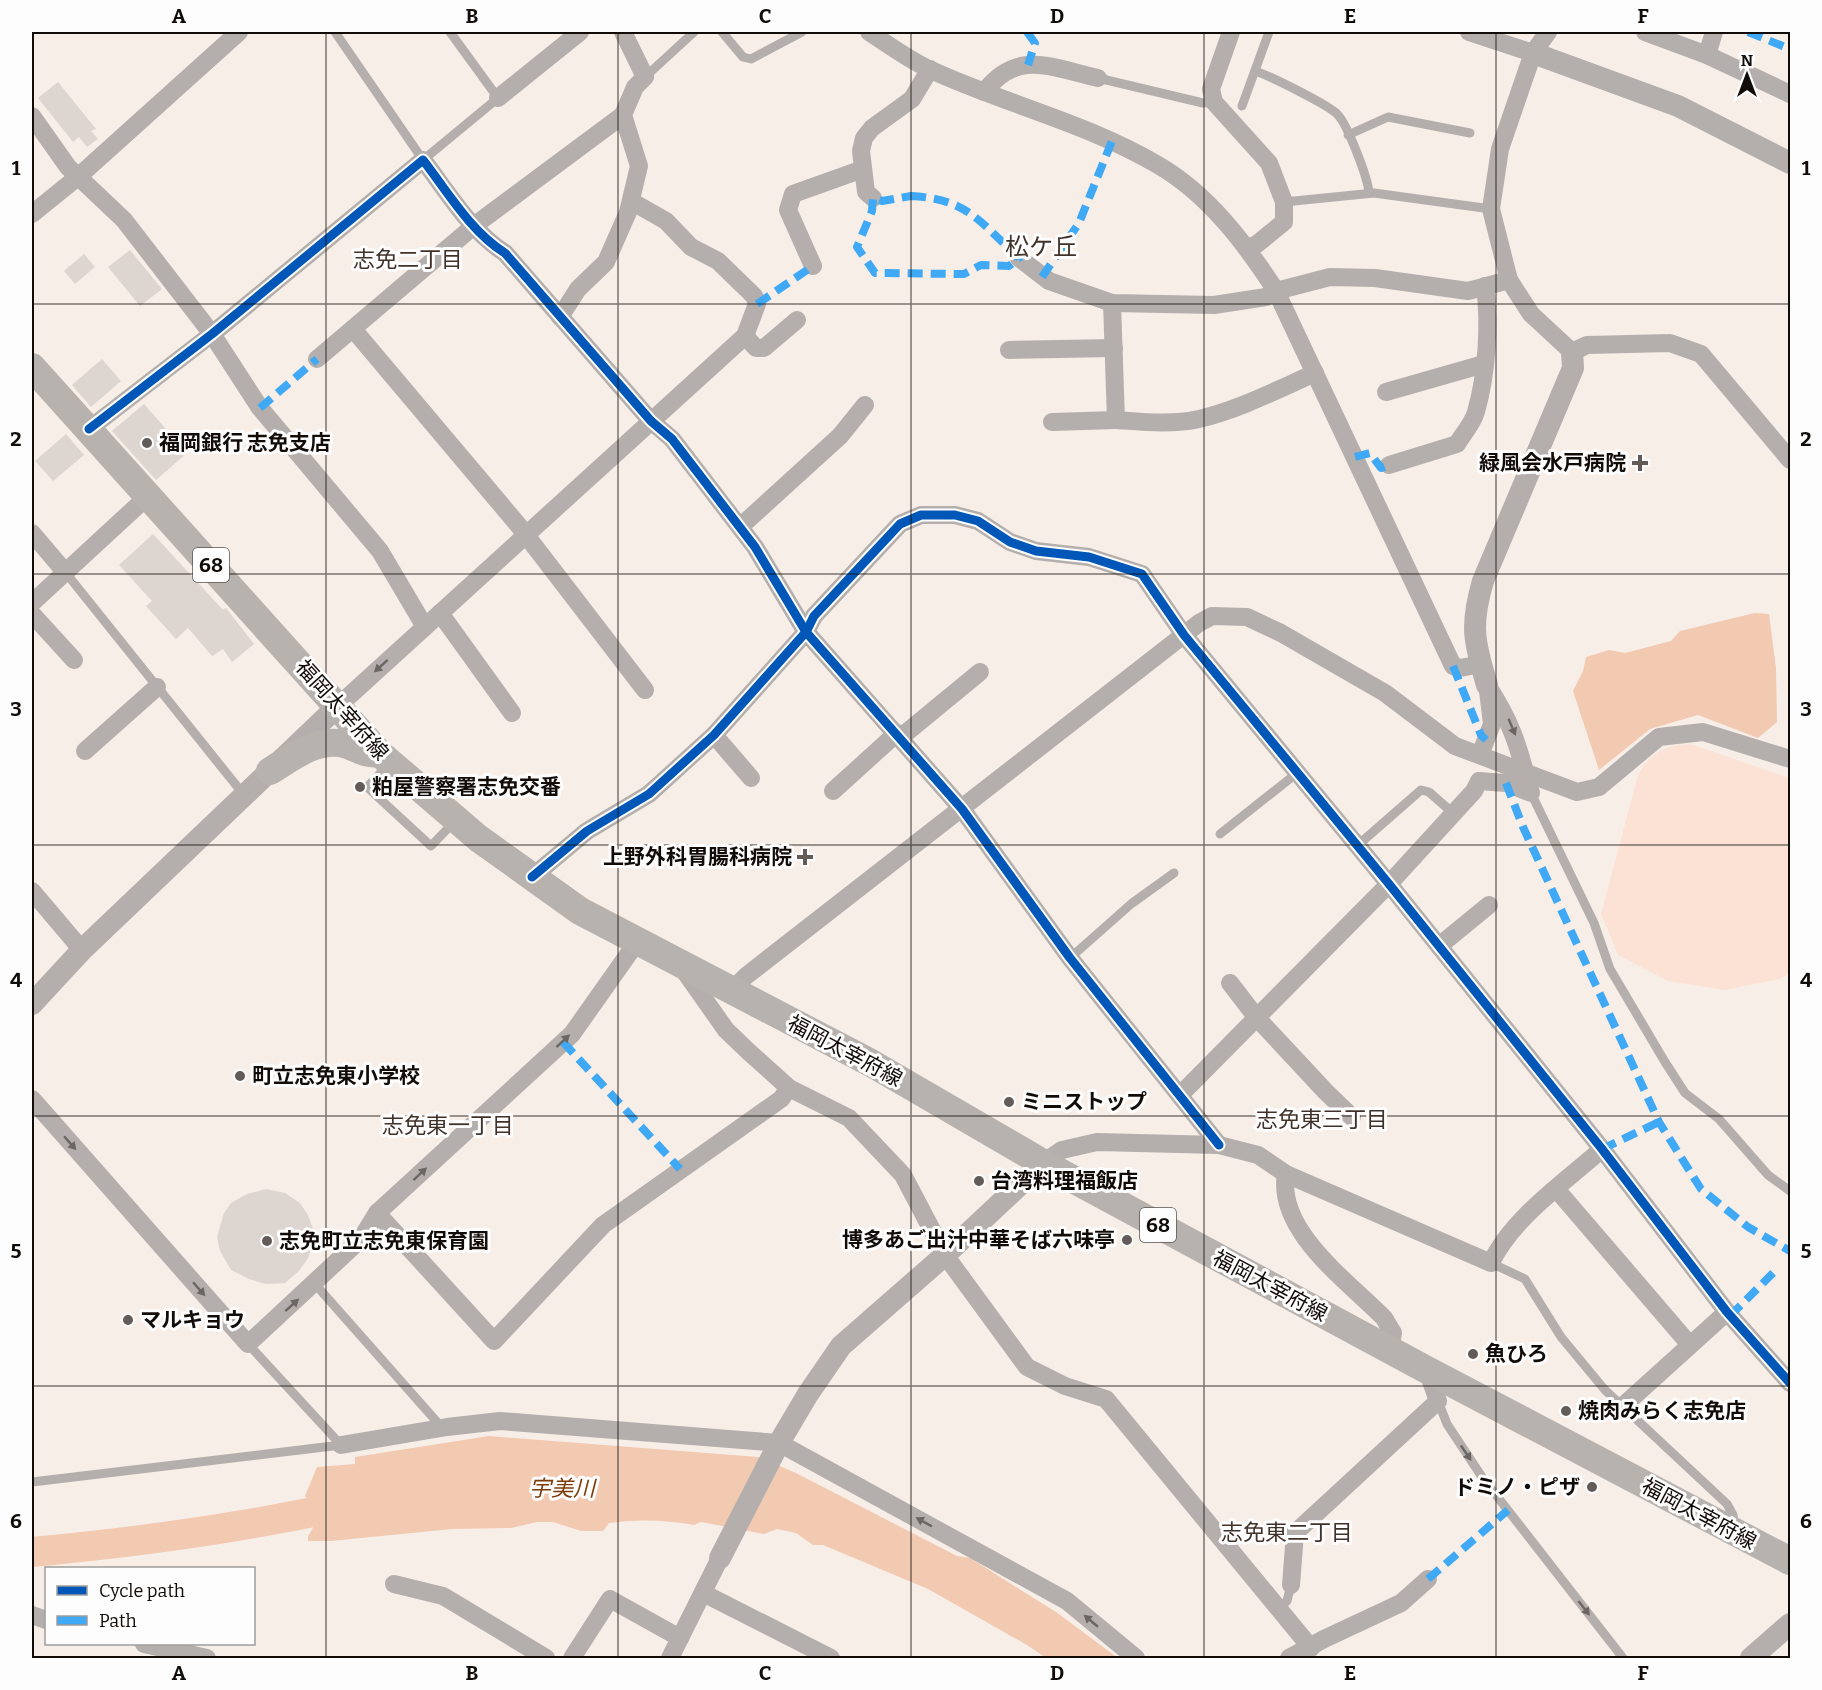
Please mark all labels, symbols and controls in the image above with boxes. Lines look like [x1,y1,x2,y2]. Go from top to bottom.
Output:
text: A [172,4,187,28]
text: B [466,4,479,28]
text: C [759,4,771,28]
text: D [1050,4,1064,28]
text: E [1344,4,1356,28]
text: F [1637,4,1649,28]
north arrow [1717,45,1777,105]
text: N [1741,51,1753,70]
text: 1 [12,156,21,180]
text: 1 [1802,156,1811,180]
district label: 松ケ丘 [1005,233,1077,261]
district label: 志免二丁目 [353,246,463,273]
text: 2 [10,427,22,451]
text: 2 [1800,427,1812,451]
place label: 福岡銀行 志免支店 [159,430,331,456]
marker: 福岡銀行 志免支店 [140,436,154,450]
place label: 緑風会水戸病院 [1479,450,1626,476]
marker: 緑風会水戸病院 [1631,454,1649,472]
road number: 68 [193,548,229,582]
street label: 福岡太宰府線 [290,654,394,766]
one-way arrow [375,659,389,673]
text: 3 [10,697,22,721]
text: 3 [1800,697,1812,721]
one-way arrow [1507,718,1517,736]
place label: 粕屋警察署志免交番 [372,774,561,800]
marker: 粕屋警察署志免交番 [353,780,367,794]
place label: 上野外科胃腸科病院 [603,844,792,870]
marker: 上野外科胃腸科病院 [796,848,814,866]
text: 4 [10,968,22,992]
text: 4 [1800,968,1812,992]
street label: 福岡太宰府線 [783,1010,907,1092]
one-way arrow [556,1035,570,1049]
place label: 町立志免東小学校 [252,1063,420,1089]
marker: 町立志免東小学校 [233,1069,247,1083]
place label: ミニストップ [1021,1089,1147,1115]
marker: ミニストップ [1002,1095,1016,1109]
district label: 志免東三丁目 [1256,1106,1388,1133]
district label: 志免東一丁目 [382,1112,514,1139]
one-way arrow [63,1135,76,1150]
one-way arrow [413,1167,427,1181]
place label: 台湾料理福飯店 [991,1168,1138,1194]
marker: 台湾料理福飯店 [972,1174,986,1188]
road number: 68 [1140,1208,1176,1242]
place label: 博多あご出汁中華そば六味亭 [842,1227,1115,1253]
place label: 志免町立志免東保育園 [279,1228,489,1254]
marker: 博多あご出汁中華そば六味亭 [1120,1233,1134,1247]
marker: 志免町立志免東保育園 [260,1234,274,1248]
text: 5 [11,1239,22,1263]
text: 5 [1801,1239,1812,1263]
street label: 福岡太宰府線 [1208,1245,1332,1327]
one-way arrow [192,1281,205,1296]
one-way arrow [284,1299,299,1312]
place label: マルキョウ [140,1307,245,1333]
marker: マルキョウ [121,1313,135,1327]
place label: 魚ひろ [1485,1341,1548,1367]
marker: 魚ひろ [1466,1347,1480,1361]
place label: 焼肉みらく志免店 [1578,1398,1746,1424]
marker: 焼肉みらく志免店 [1559,1404,1573,1418]
one-way arrow [1460,1444,1471,1461]
street label: 福岡太宰府線 [1637,1473,1761,1555]
place label: ドミノ・ピザ [1454,1474,1580,1500]
water label: 宇美川 [529,1475,597,1502]
marker: ドミノ・ピザ [1585,1480,1599,1494]
text: 6 [10,1509,22,1533]
text: 6 [1800,1509,1812,1533]
one-way arrow [915,1517,932,1527]
district label: 志免東二丁目 [1221,1519,1353,1546]
legend [45,1567,255,1645]
text: Cycle path [99,1580,185,1602]
one-way arrow [1577,1600,1589,1615]
text: Path [99,1610,137,1632]
one-way arrow [1084,1615,1099,1628]
text: A [172,1661,187,1685]
text: B [466,1661,479,1685]
text: C [759,1661,771,1685]
text: D [1050,1661,1064,1685]
text: E [1344,1661,1356,1685]
text: F [1637,1661,1649,1685]

